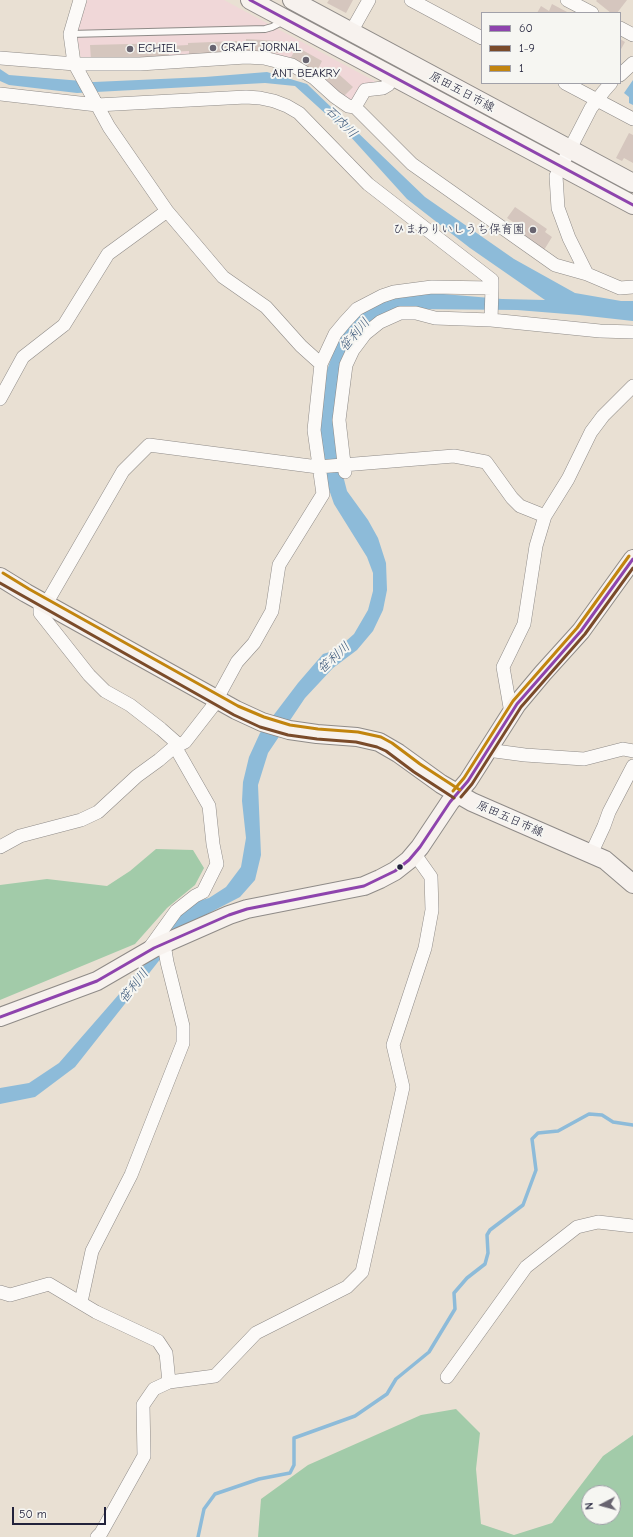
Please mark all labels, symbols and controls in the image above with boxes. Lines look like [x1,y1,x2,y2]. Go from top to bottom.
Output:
legend [481,12,621,84]
text: 60 [519,21,533,35]
place label: CRAFT JORNAL [221,41,301,55]
text: 1-9 [519,41,535,55]
place label: ECHIEL [138,42,179,56]
marker: CRAFT JORNAL [208,43,218,53]
marker: ECHIEL [125,44,135,54]
marker: ANT BEAKRY [301,55,311,65]
text: 1 [519,61,524,75]
place label: ANT BEAKRY [272,67,340,81]
street label: 原田五日市線 [427,69,497,115]
water label: 石内川 [322,103,360,141]
place label: ひまわりいしうち保育園 [393,223,525,237]
marker: ひまわりいしうち保育園 [528,225,538,235]
water label: 笹利川 [336,315,374,355]
water label: 笹利川 [314,639,354,677]
street label: 原田五日市線 [474,798,546,840]
unlabelled marker [395,862,405,872]
water label: 笹利川 [116,966,152,1006]
north arrow [581,1485,621,1525]
scale bar [14,1499,108,1525]
text: N [583,1502,596,1510]
text: 50 m [19,1507,47,1521]

